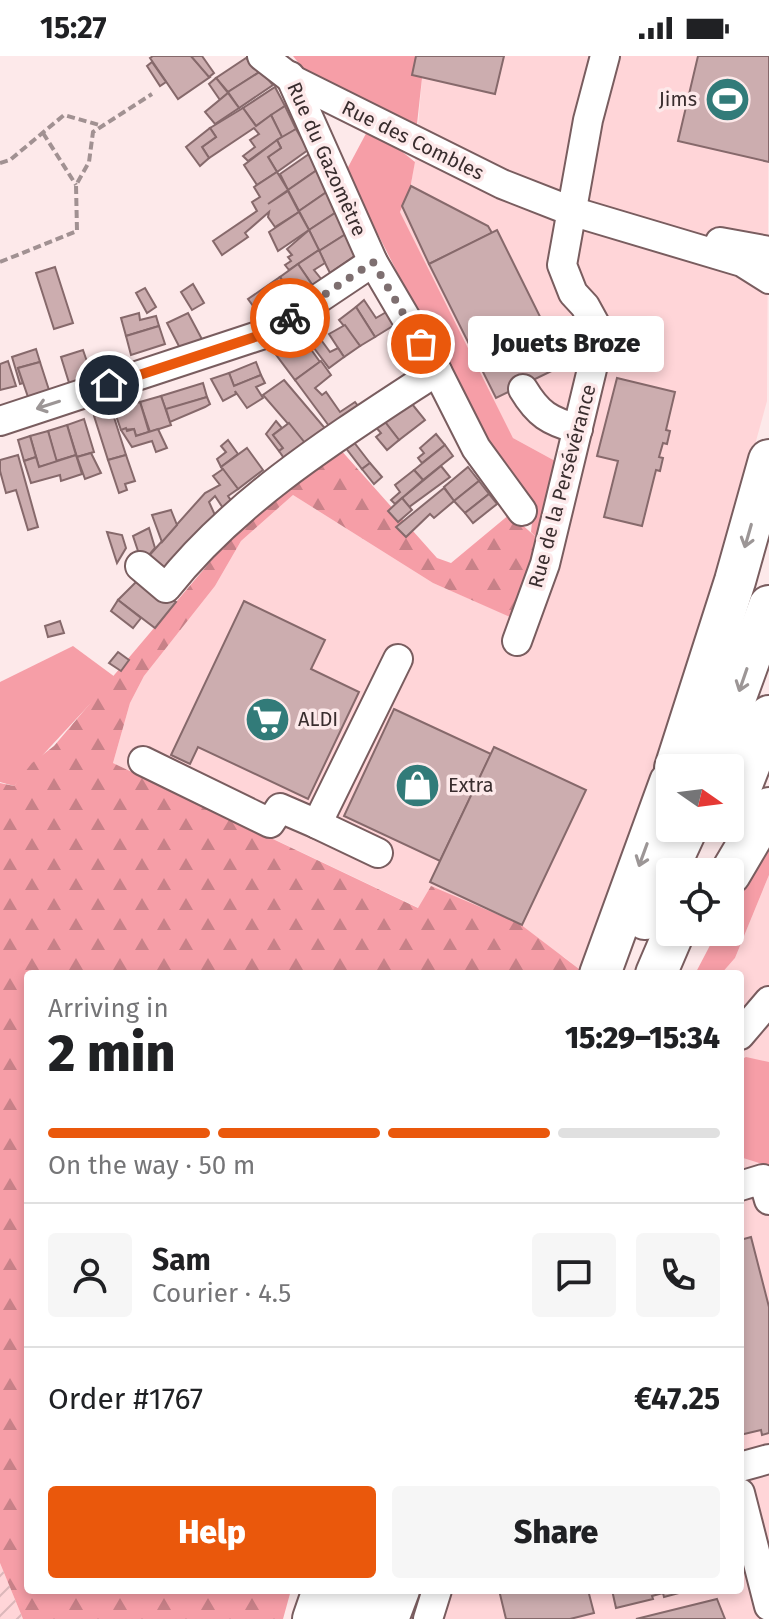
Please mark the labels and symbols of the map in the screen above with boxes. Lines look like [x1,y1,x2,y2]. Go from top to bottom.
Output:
sports icon: Jims [704,75,752,123]
street label: Rue du Gazomètre [282,78,372,240]
place label: Jims [659,87,697,111]
street label: Rue des Combles [338,95,488,185]
courier [250,278,330,358]
pin [387,310,455,378]
callout: Jouets Broze [469,316,665,372]
pin [75,351,143,419]
street label: Rue de la Persévérance [523,382,601,590]
one-way arrow [36,399,61,414]
one-way arrow [740,522,755,548]
one-way arrow [735,667,750,692]
supermarket icon: ALDI [243,695,291,743]
place label: ALDI [298,707,338,731]
north arrow [656,754,744,842]
shop icon: Extra [393,761,441,809]
place label: Extra [448,773,494,797]
one-way arrow [635,842,650,867]

